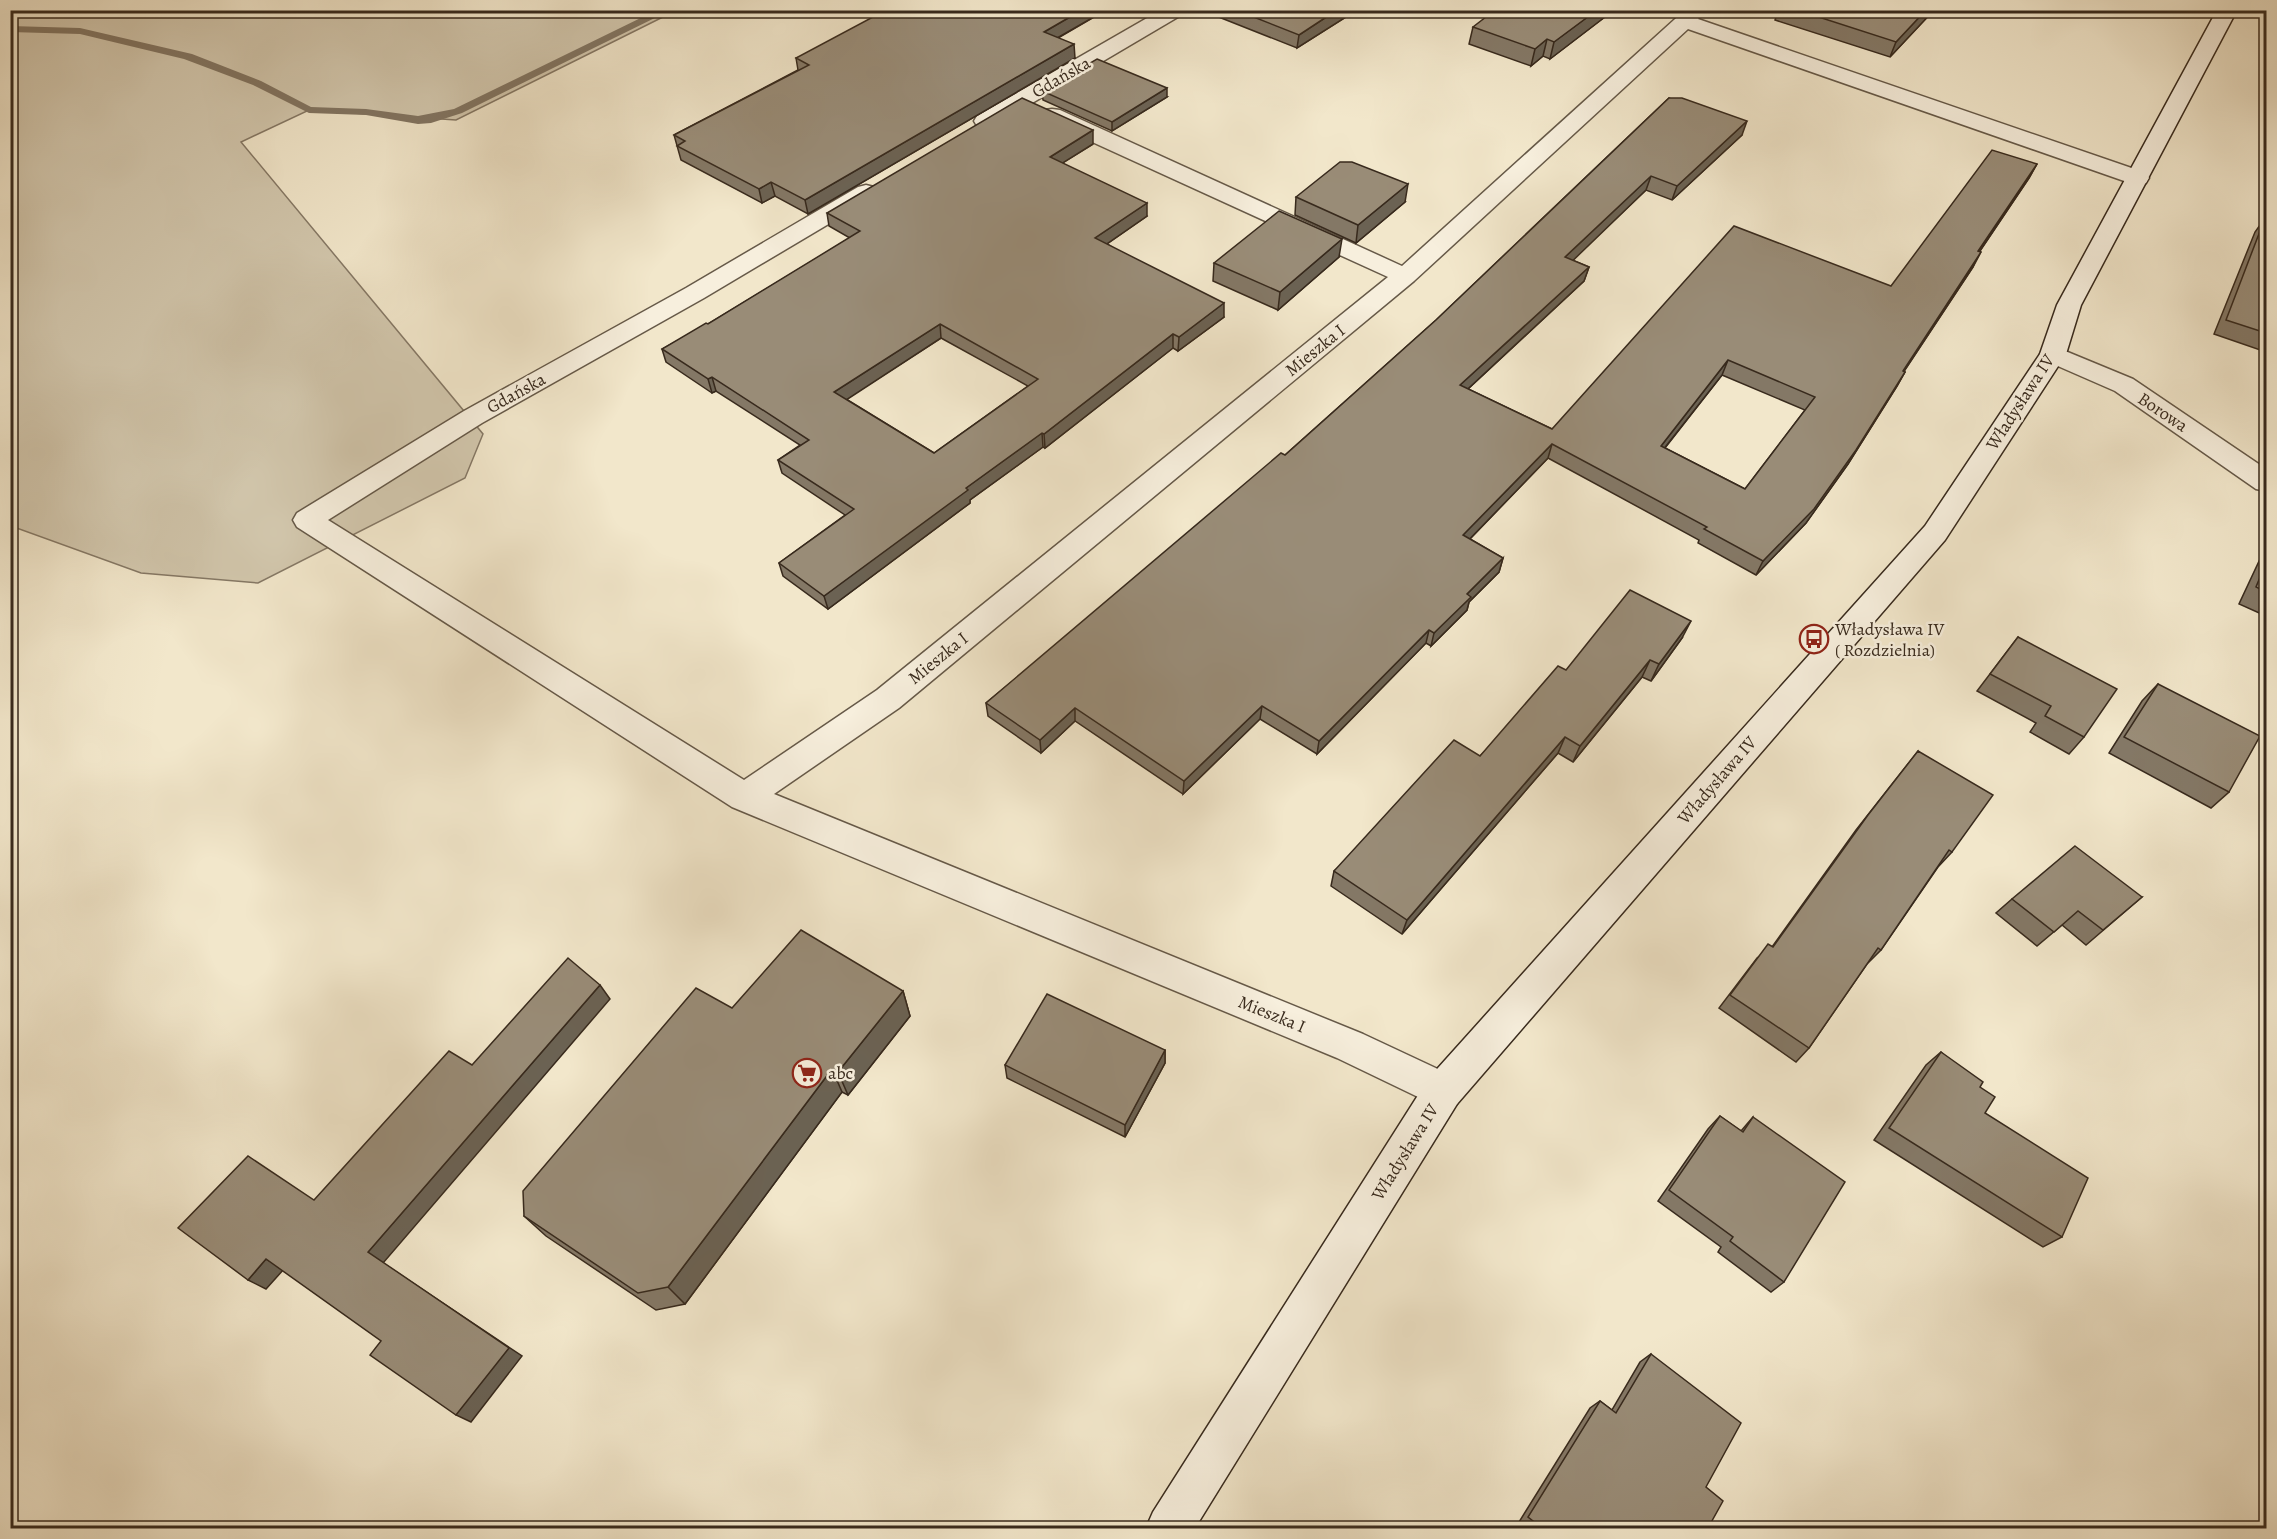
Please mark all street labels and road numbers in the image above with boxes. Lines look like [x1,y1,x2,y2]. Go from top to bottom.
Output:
street label: Gdańska [1027,50,1095,103]
street label: Mieszka I [1280,318,1350,382]
street label: Władysława IV [1980,350,2060,455]
street label: Gdańska [482,367,550,419]
street label: Borowa [2133,386,2193,438]
street label: Mieszka I [903,626,973,690]
street label: Władysława IV [1671,731,1762,830]
street label: Mieszka I [1235,990,1309,1038]
street label: Władysława IV [1365,1099,1444,1206]

